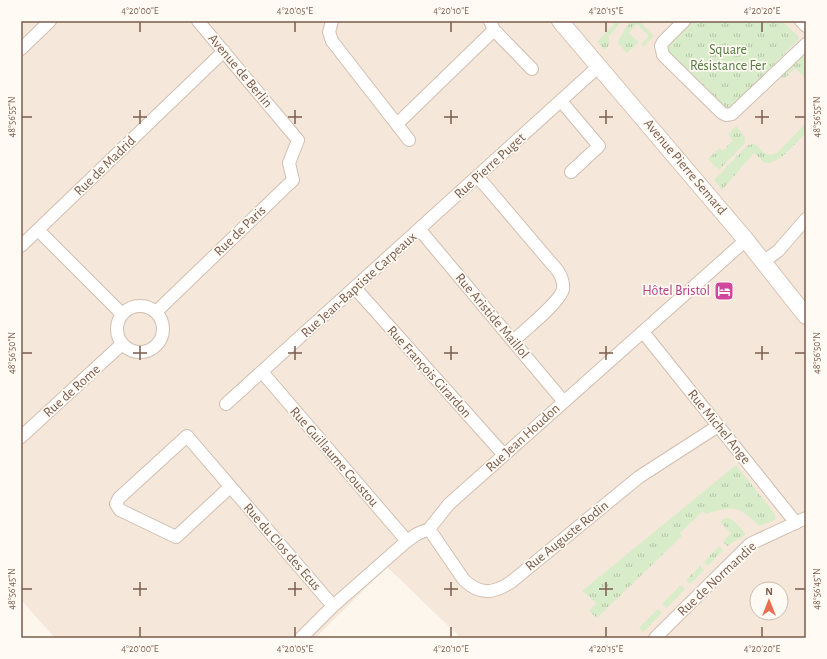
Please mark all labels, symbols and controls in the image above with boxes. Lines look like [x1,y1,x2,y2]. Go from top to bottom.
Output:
text: 4°20'00"E [121,6,159,16]
text: 4°20'05"E [277,6,313,16]
text: 4°20'10"E [433,6,469,16]
text: 4°20'15"E [589,6,623,16]
text: 4°20'20"E [744,6,781,16]
street label: Avenue de Berlin [205,31,275,111]
park label: Square Résistance Fer [690,43,767,73]
text: 48°56'55"N [7,96,17,138]
text: 48°56'55"N [812,96,822,138]
street label: Avenue Pierre Semard [641,116,729,218]
street label: Rue Pierre Puget [452,130,529,201]
street label: Rue de Madrid [72,133,138,199]
street label: Rue de Paris [211,203,269,259]
street label: Rue Jean-Baptiste Carpeaux [299,230,419,340]
street label: Rue Aristide Maillol [452,271,532,361]
hotel icon: Hôtel Bristol [713,280,735,302]
place label: Hôtel Bristol [642,284,710,298]
street label: Rue François Girardon [384,323,474,421]
text: 48°56'50"N [7,332,17,374]
text: 48°56'50"N [812,332,822,374]
street label: Rue de Rome [41,362,103,420]
street label: Rue Michel Ange [685,387,753,467]
street label: Rue Jean Houdon [483,401,563,475]
street label: Rue Guillaume Coustou [287,405,381,509]
street label: Rue Auguste Rodin [523,498,611,574]
street label: Rue du Clos des Ecus [240,501,324,593]
street label: Rue de Normandie [675,539,759,619]
text: 48°56'45"N [7,568,17,610]
text: 48°56'45"N [812,568,822,610]
north arrow [749,581,789,621]
text: N [765,586,773,597]
text: 4°20'00"E [121,644,159,654]
text: 4°20'05"E [277,644,313,654]
text: 4°20'10"E [433,644,469,654]
text: 4°20'15"E [589,644,623,654]
text: 4°20'20"E [744,644,781,654]

